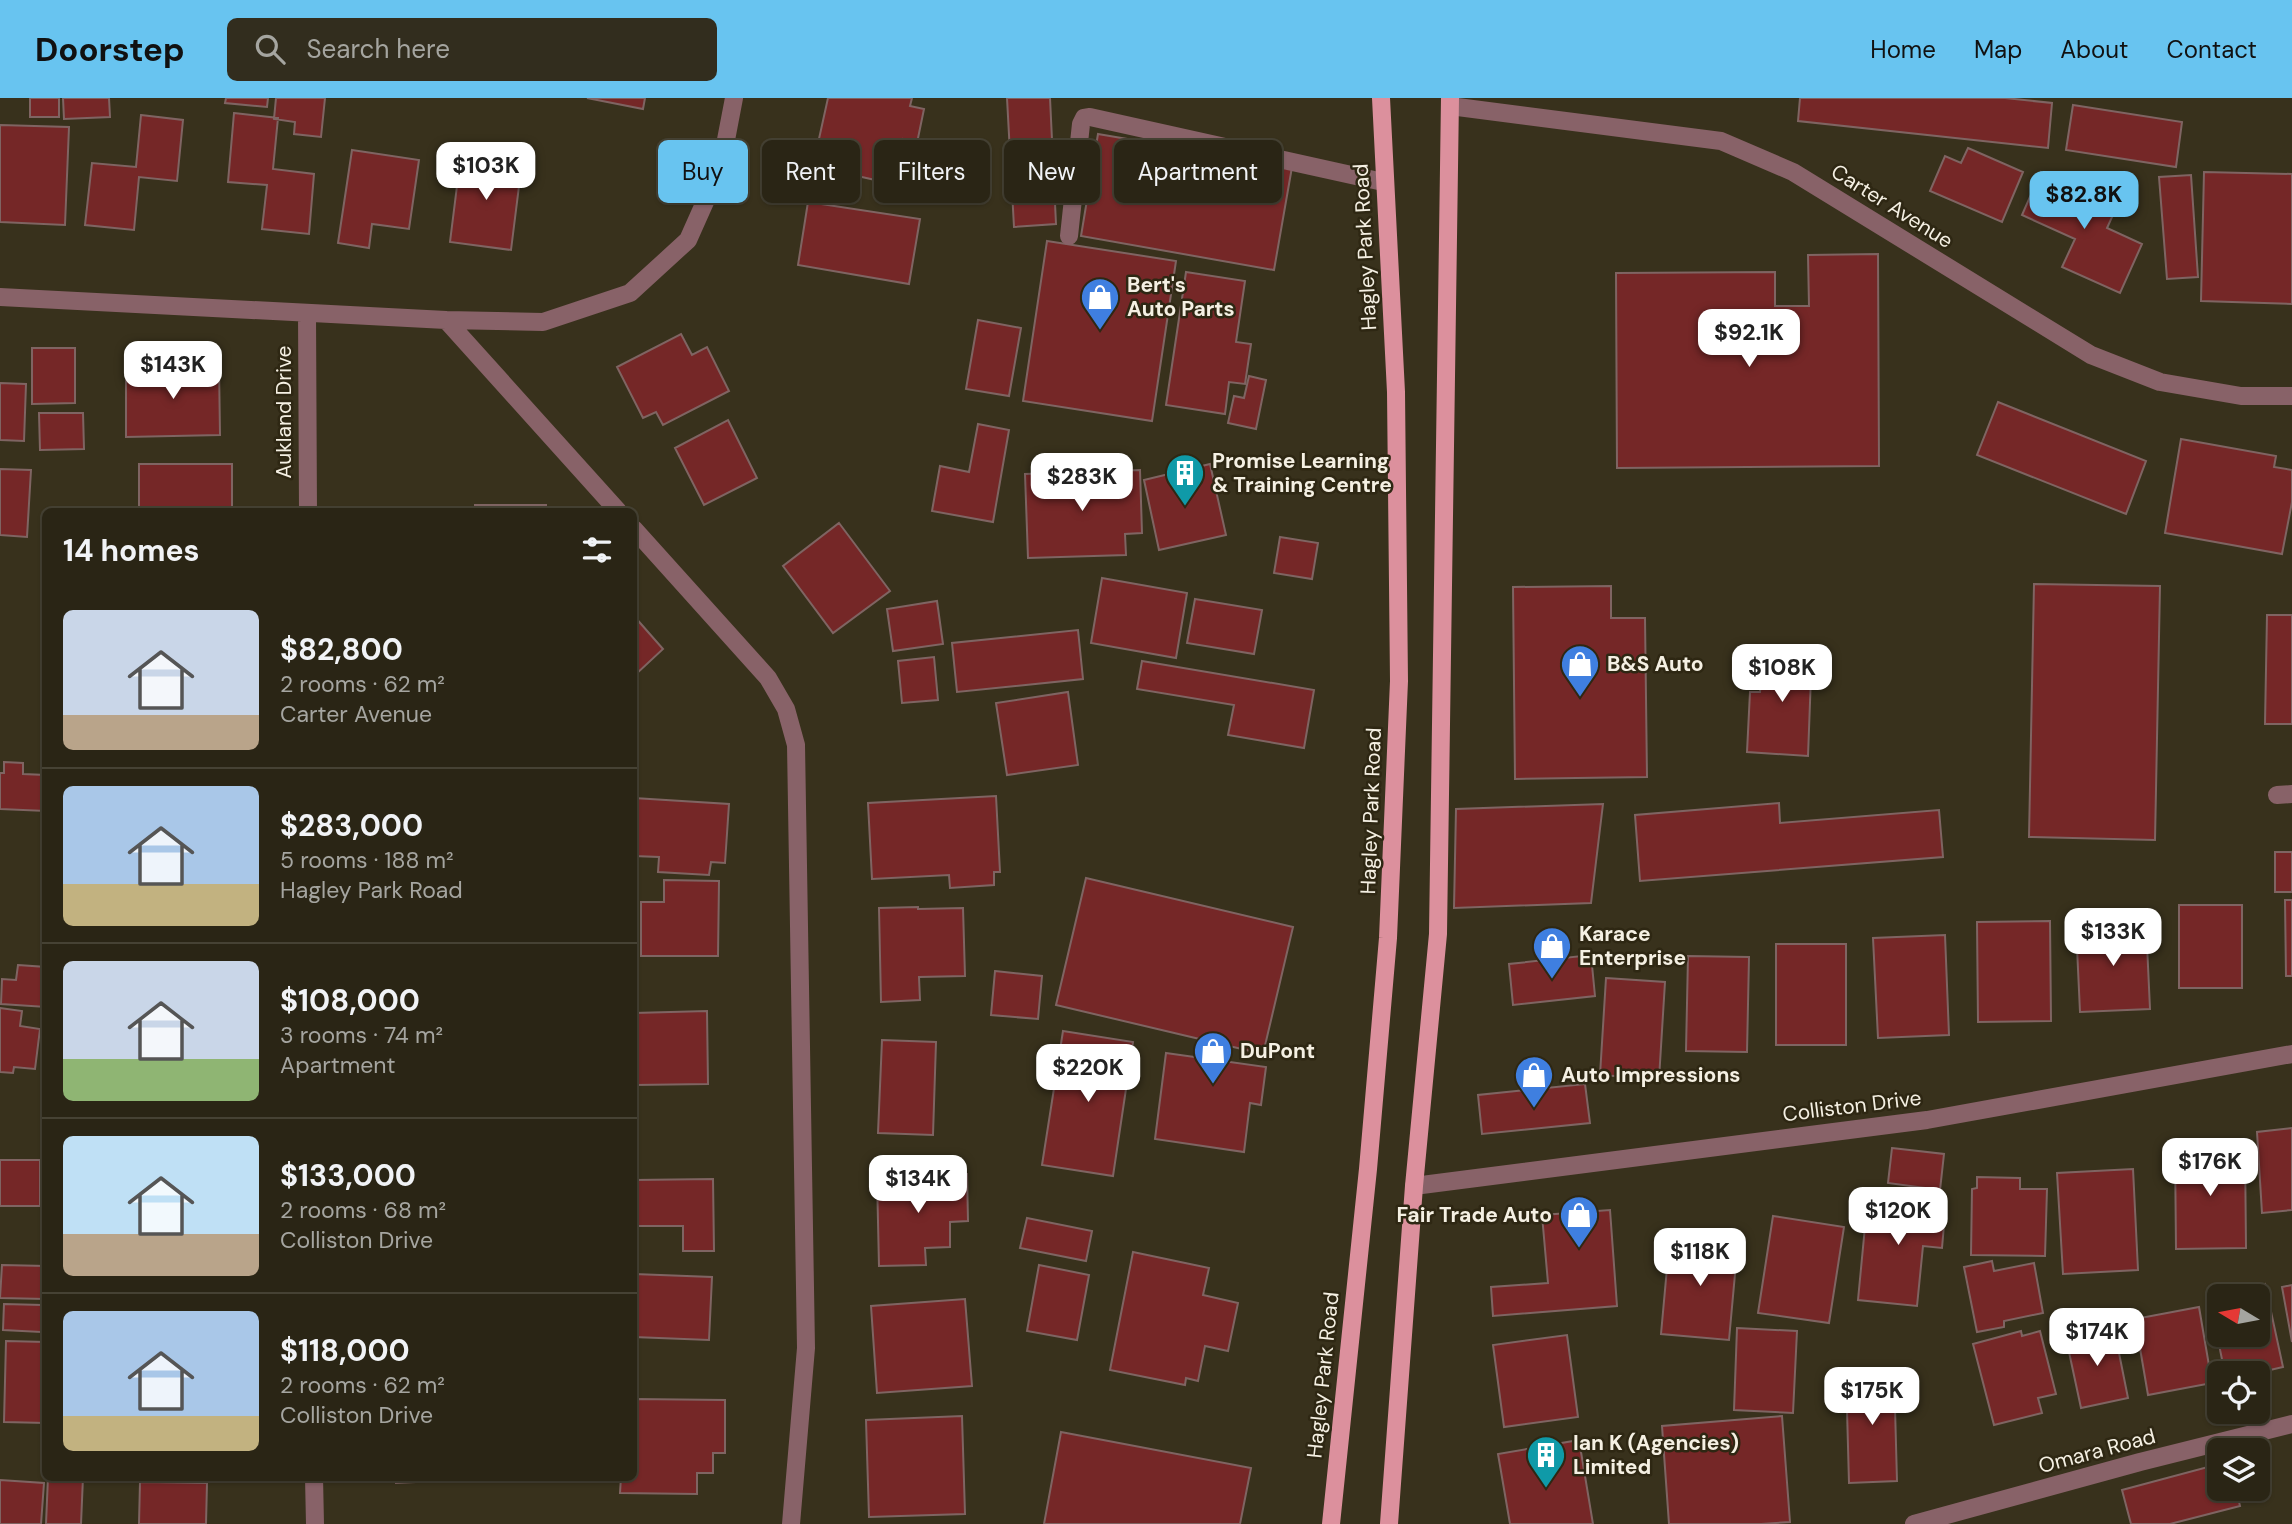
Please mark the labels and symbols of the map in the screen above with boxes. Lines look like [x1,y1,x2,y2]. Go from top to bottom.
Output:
pin: $103K [437,142,535,202]
street label: Carter Avenue [1826,157,1958,255]
street label: Hagley Park Road [1347,163,1383,331]
pin: $82.8K [2027,172,2141,231]
place label: Bert's Auto Parts [1127,271,1235,323]
shop icon: Bert's Auto Parts [1079,276,1121,331]
pin: $92.1K [1692,310,1806,369]
pin: $143K [124,342,222,401]
street label: Aukland Drive [270,345,298,478]
place label: Promise Learning & Training Centre [1212,447,1392,499]
building icon: Promise Learning & Training Centre [1164,452,1206,507]
pin: $283K [1033,454,1131,513]
shop icon: B&S Auto [1559,643,1601,698]
pin: $108K [1733,644,1831,704]
place label: B&S Auto [1607,650,1704,678]
street label: Hagley Park Road [1354,727,1388,895]
pin: $133K [2064,908,2162,968]
place label: Karace Enterprise [1579,920,1686,972]
shop icon: Karace Enterprise [1531,925,1573,980]
shop icon: DuPont [1192,1030,1234,1085]
place label: DuPont [1240,1037,1315,1065]
pin: $220K [1039,1044,1137,1104]
shop icon: Auto Impressions [1513,1054,1555,1109]
place label: Auto Impressions [1561,1061,1741,1089]
street label: Colliston Drive [1781,1084,1923,1128]
pin: $176K [2161,1138,2259,1198]
pin: $134K [869,1156,967,1215]
pin: $120K [1849,1188,1947,1247]
shop icon: Fair Trade Auto [1558,1194,1600,1249]
place label: Fair Trade Auto [1397,1201,1552,1229]
pin: $118K [1651,1228,1749,1288]
north arrow [2207,1284,2270,1348]
street label: Hagley Park Road [1300,1291,1346,1459]
pin: $174K [2048,1308,2146,1368]
pin: $175K [1823,1368,1921,1427]
street label: Omara Road [2035,1422,2159,1480]
place label: Ian K (Agencies) Limited [1573,1429,1739,1481]
building icon: Ian K (Agencies) Limited [1525,1434,1567,1489]

